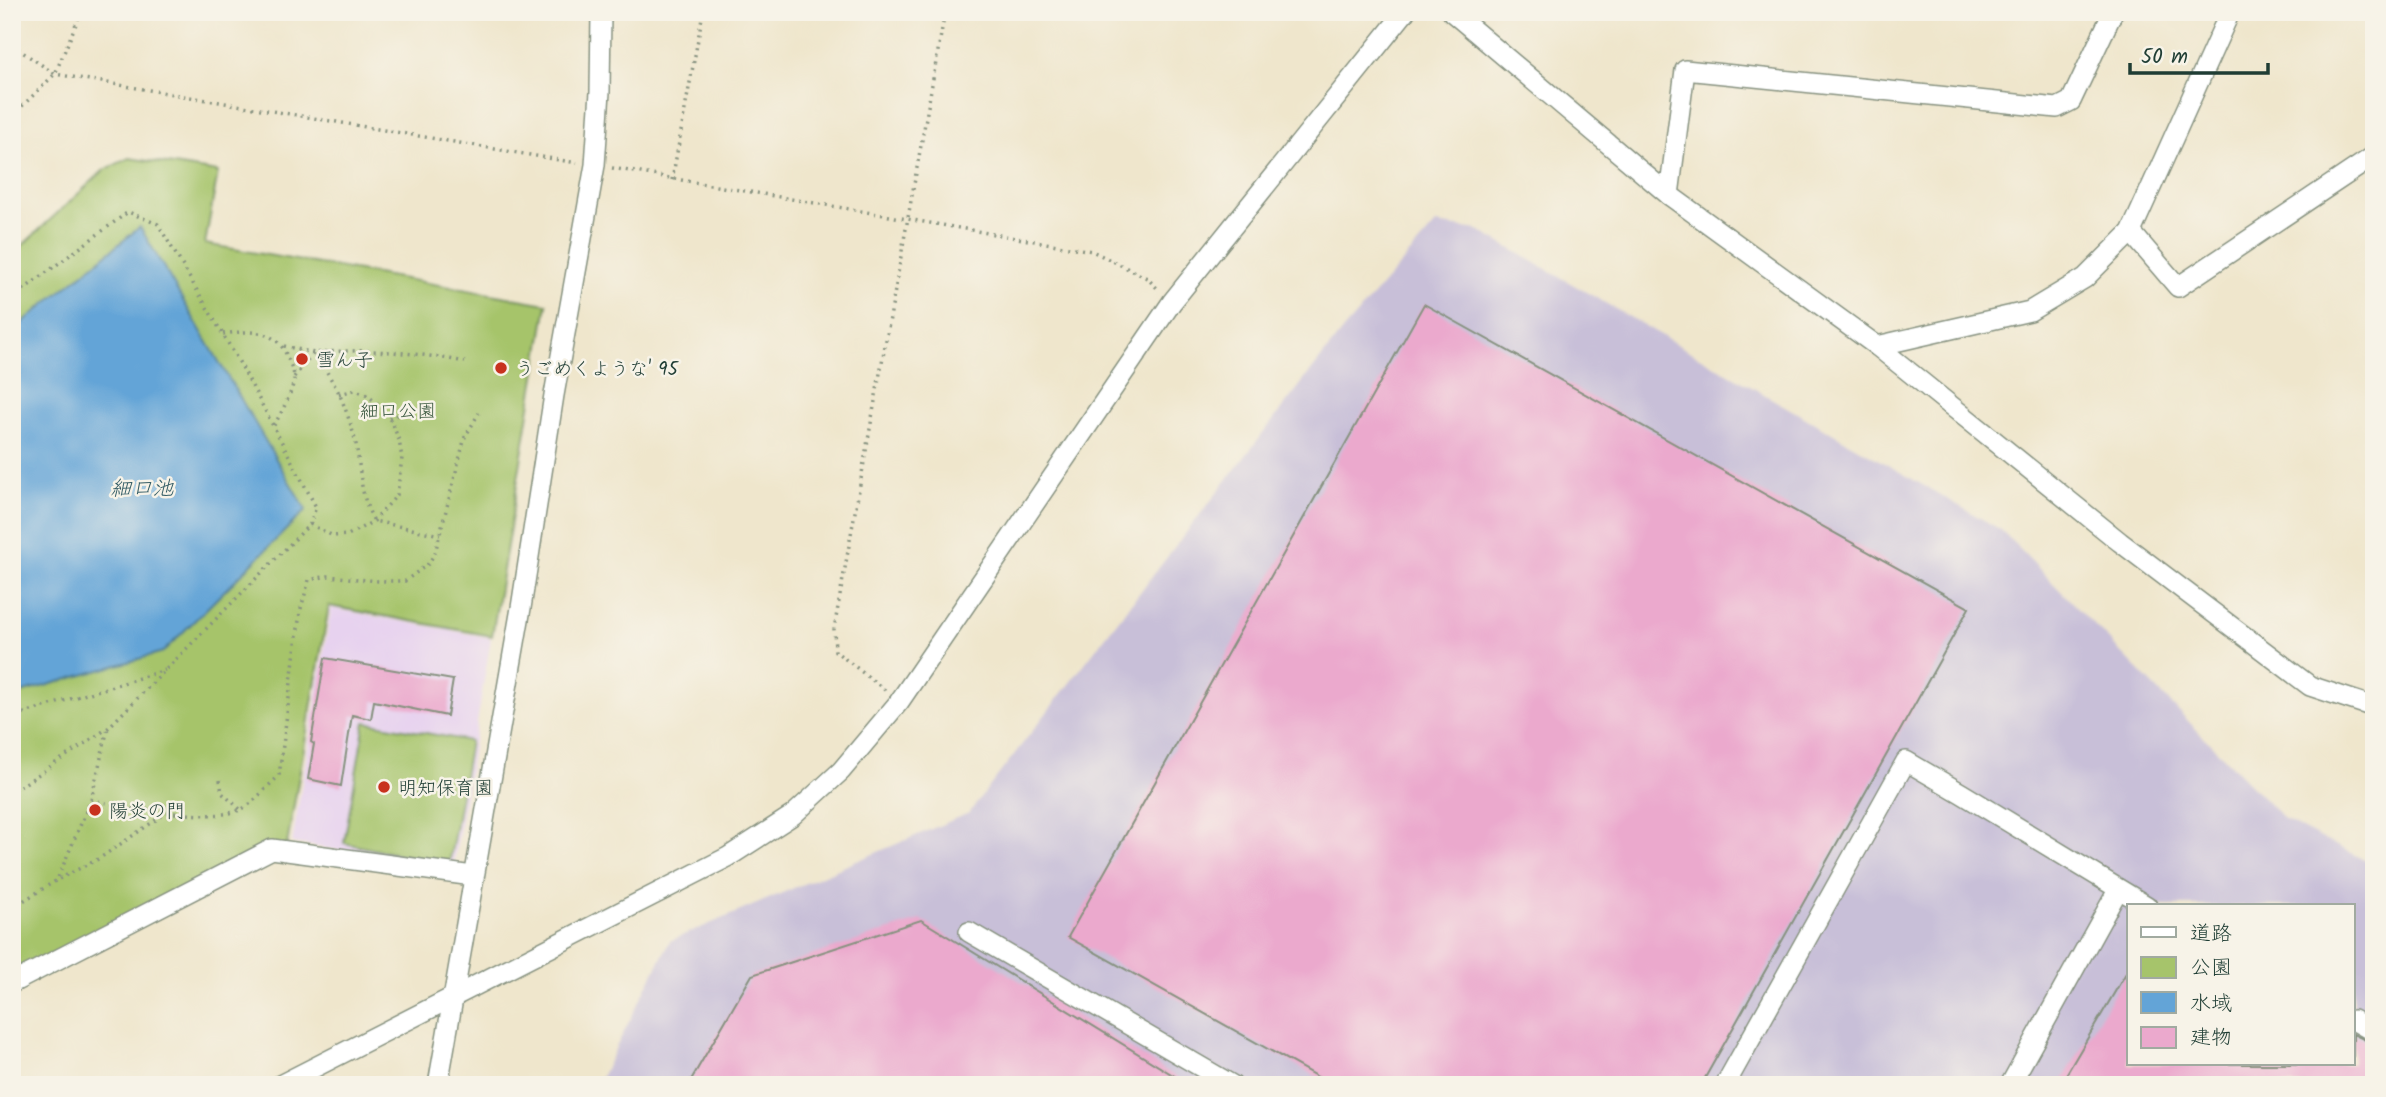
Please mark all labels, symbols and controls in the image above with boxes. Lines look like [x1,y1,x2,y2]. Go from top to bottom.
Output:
scale bar [2130,32,2269,76]
text: 50 m [2141,41,2188,74]
place label: 雪ん子 [316,346,373,376]
marker: 雪ん子 [294,351,310,367]
place label: うごめくような' 95 [515,355,680,385]
marker: うごめくような' 95 [493,360,509,376]
park label: 細口公園 [360,397,436,427]
water label: 細口池 [111,473,174,506]
place label: 明知保育園 [398,774,493,804]
marker: 明知保育園 [376,779,392,795]
place label: 陽炎の門 [109,797,185,827]
marker: 陽炎の門 [87,802,103,818]
legend [2127,904,2354,1066]
text: 道路 [2190,918,2232,951]
text: 公園 [2190,952,2232,985]
text: 水域 [2190,988,2232,1021]
text: 建物 [2190,1022,2232,1055]

